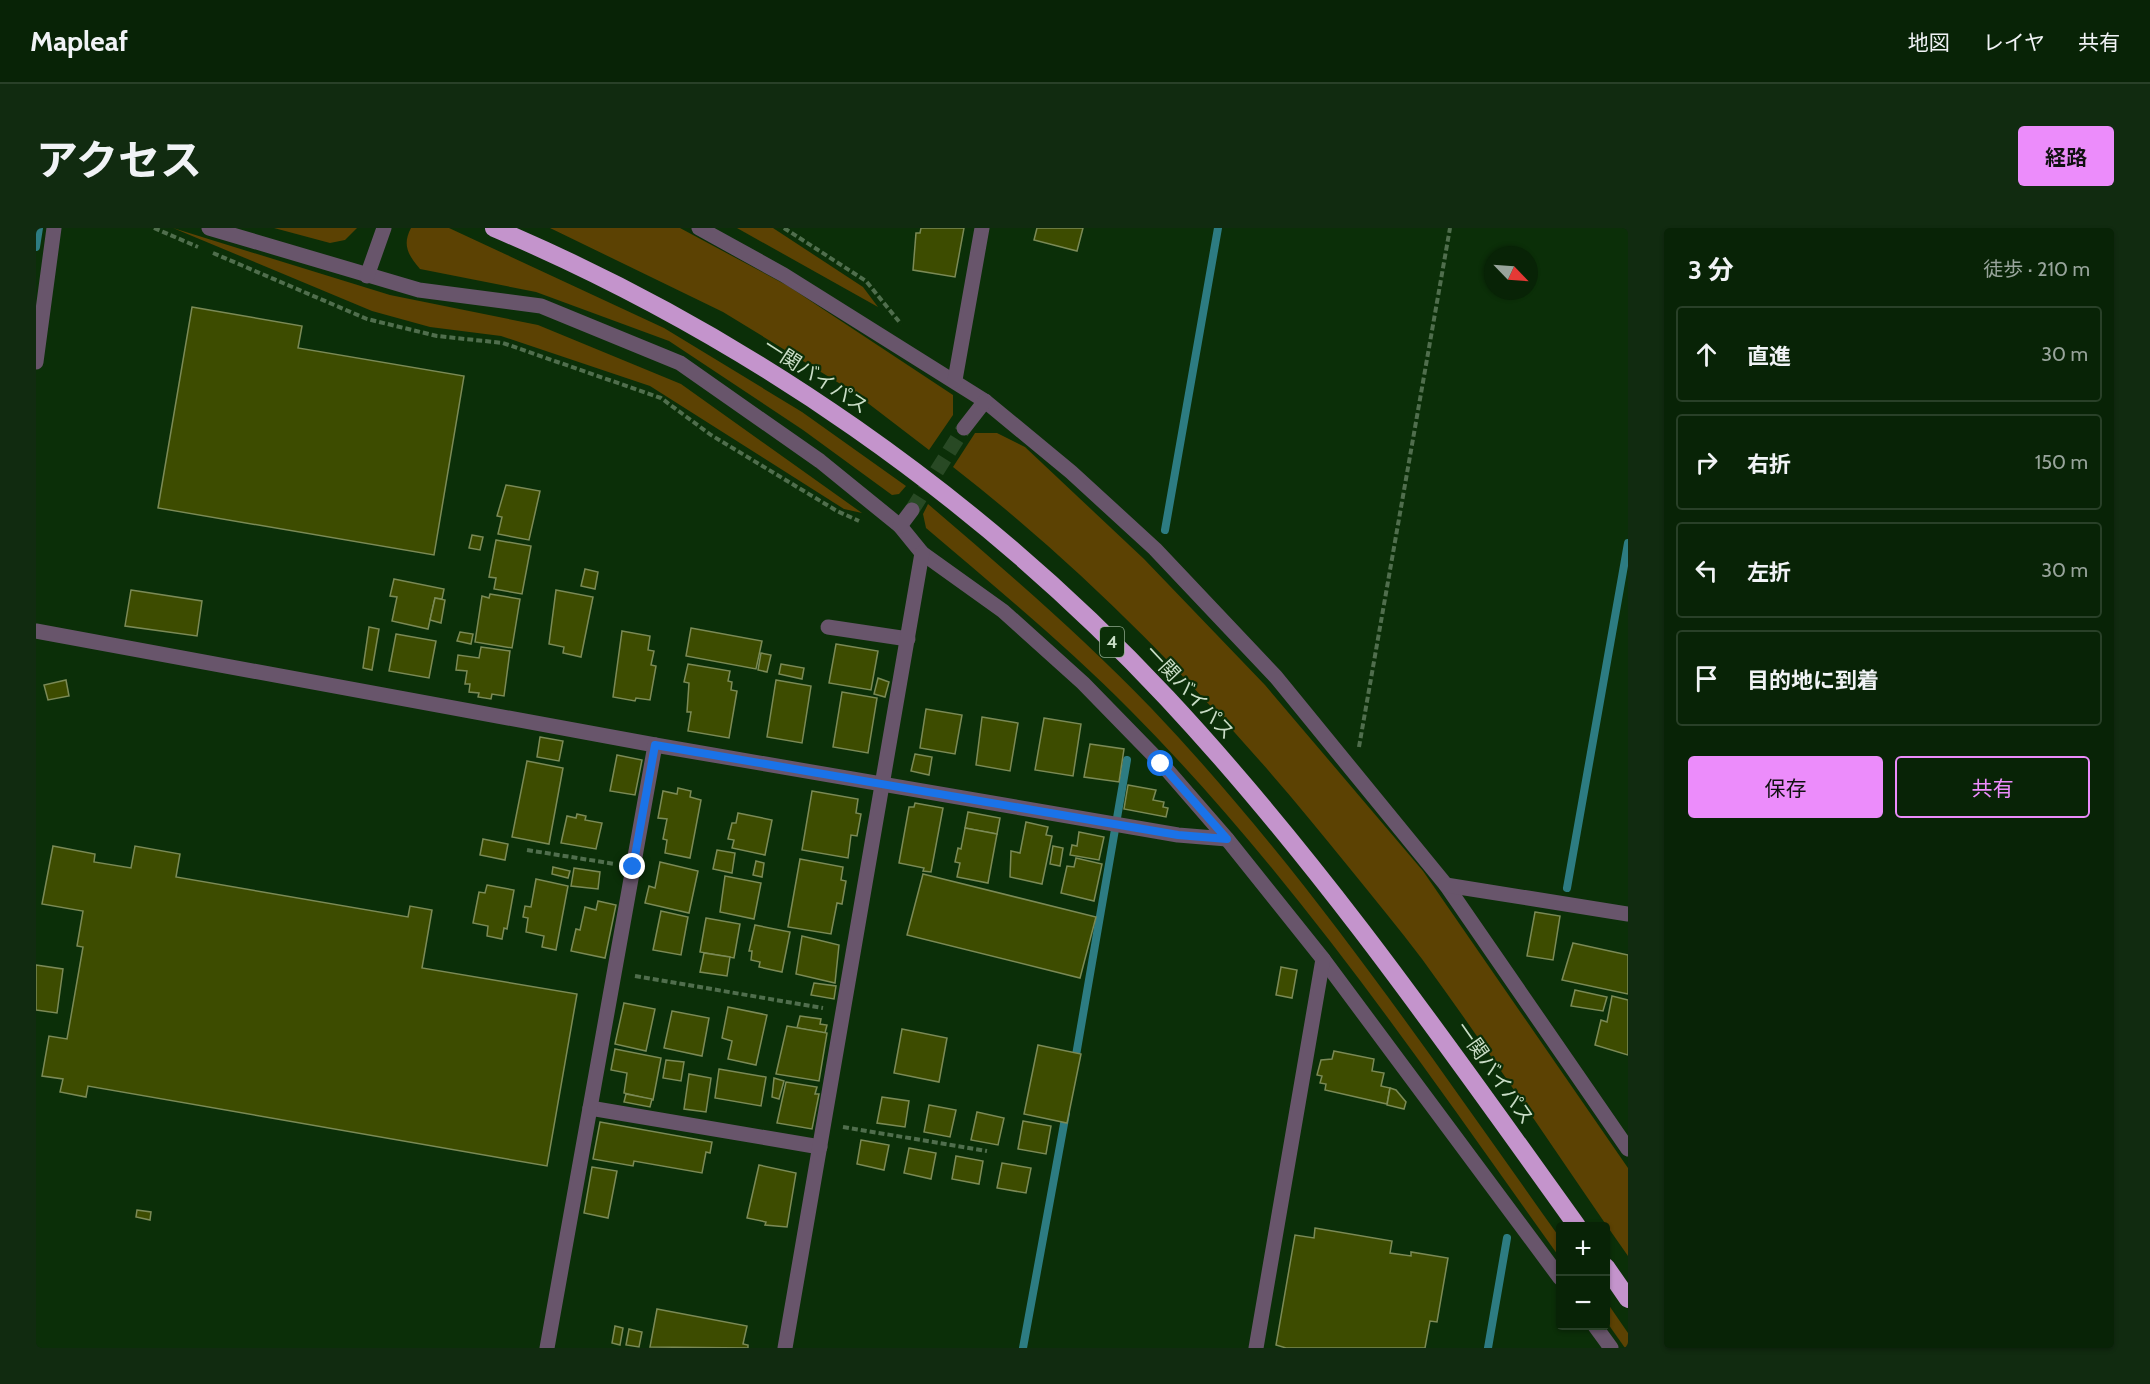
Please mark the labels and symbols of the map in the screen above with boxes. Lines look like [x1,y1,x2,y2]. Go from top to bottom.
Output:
north arrow [1484,246,1538,300]
street label: 一関バイパス [759,333,873,419]
road number: 4 [1100,627,1124,657]
street label: 一関バイパス [1140,640,1240,744]
route start [1147,750,1173,776]
route end [619,853,645,879]
street label: 一関バイパス [1451,1017,1539,1129]

